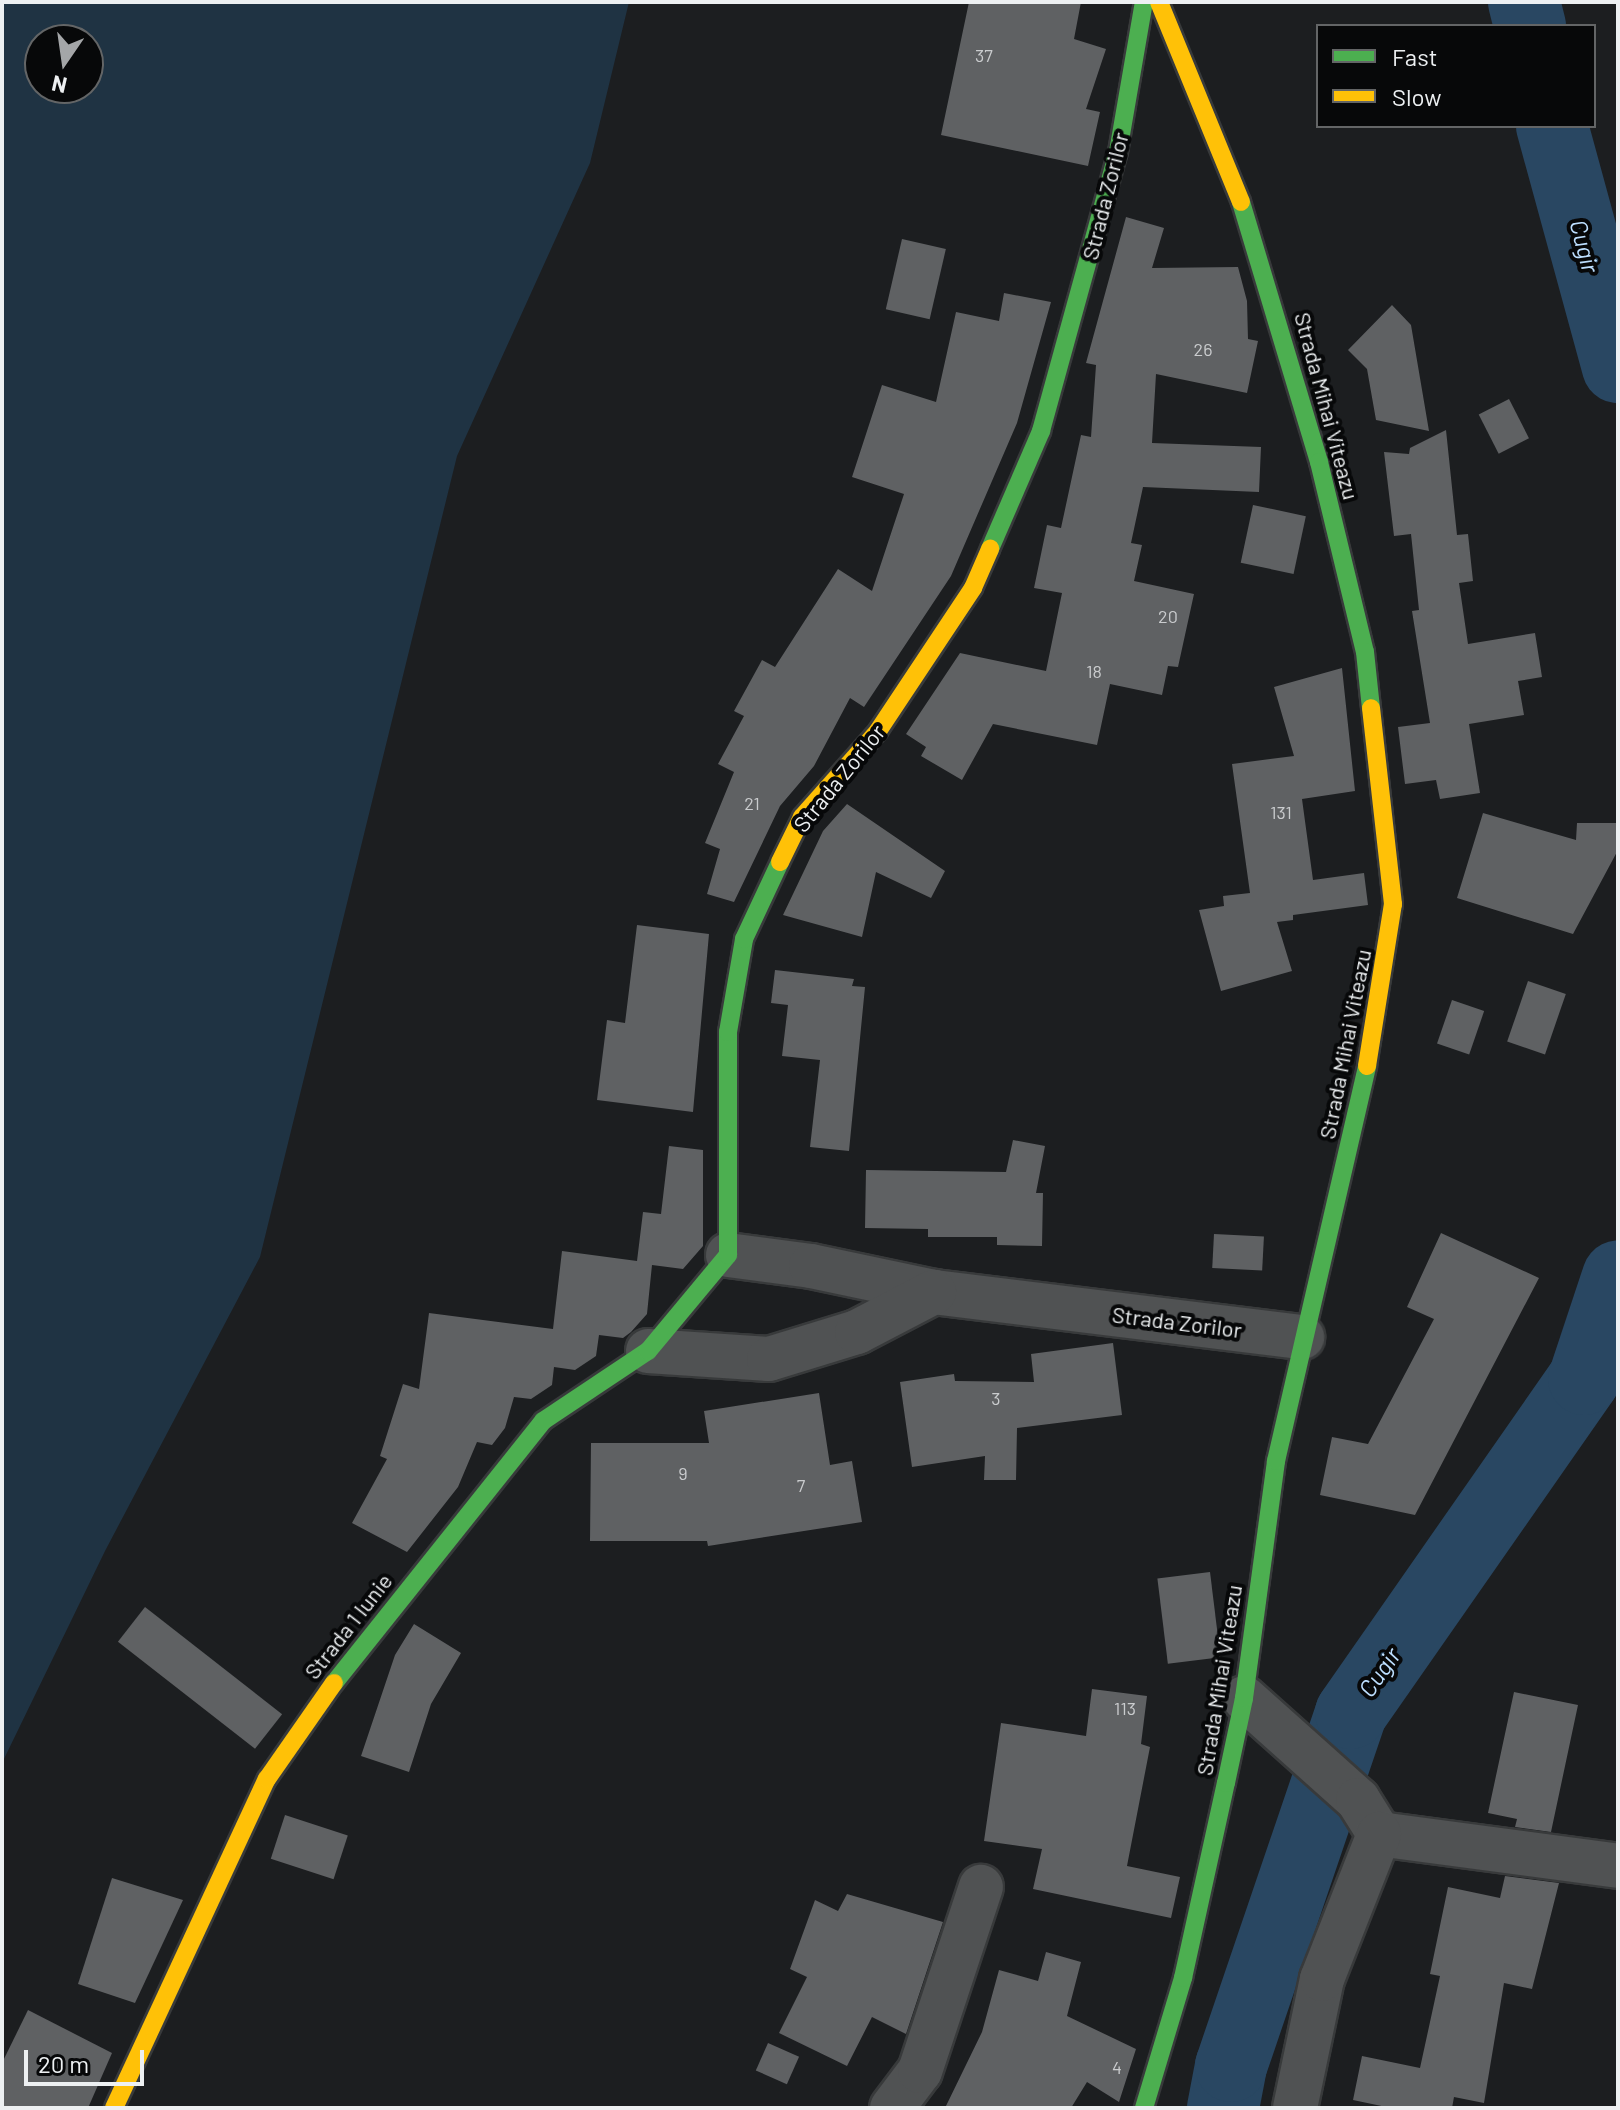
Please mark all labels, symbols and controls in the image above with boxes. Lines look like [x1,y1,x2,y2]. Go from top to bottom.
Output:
north arrow [24,24,104,104]
legend [1316,24,1596,128]
text: Fast [1392,42,1437,71]
house number: 37 [975,44,993,66]
text: N [49,71,69,100]
text: Slow [1392,82,1441,111]
street label: Strada Zorilor [1076,130,1134,262]
water label: Cugir [1564,216,1606,276]
street label: Strada Mihai Viteazu [1289,309,1365,503]
house number: 26 [1194,338,1212,360]
house number: 20 [1158,605,1178,627]
house number: 18 [1086,660,1102,682]
street label: Strada Zorilor [788,719,890,837]
house number: 21 [744,792,760,814]
house number: 131 [1270,801,1292,823]
street label: Strada Mihai Viteazu [1314,947,1376,1141]
street label: Strada Zorilor [1111,1301,1243,1343]
house number: 3 [991,1387,1001,1409]
house number: 9 [678,1462,688,1484]
house number: 7 [797,1474,805,1496]
street label: Strada 1 Iunie [299,1568,397,1684]
street label: Strada Mihai Viteazu [1191,1583,1247,1777]
water label: Cugir [1352,1642,1406,1702]
house number: 113 [1114,1697,1136,1719]
scale bar [28,2034,148,2084]
text: 20 m [38,2049,89,2078]
house number: 4 [1112,2056,1122,2078]

